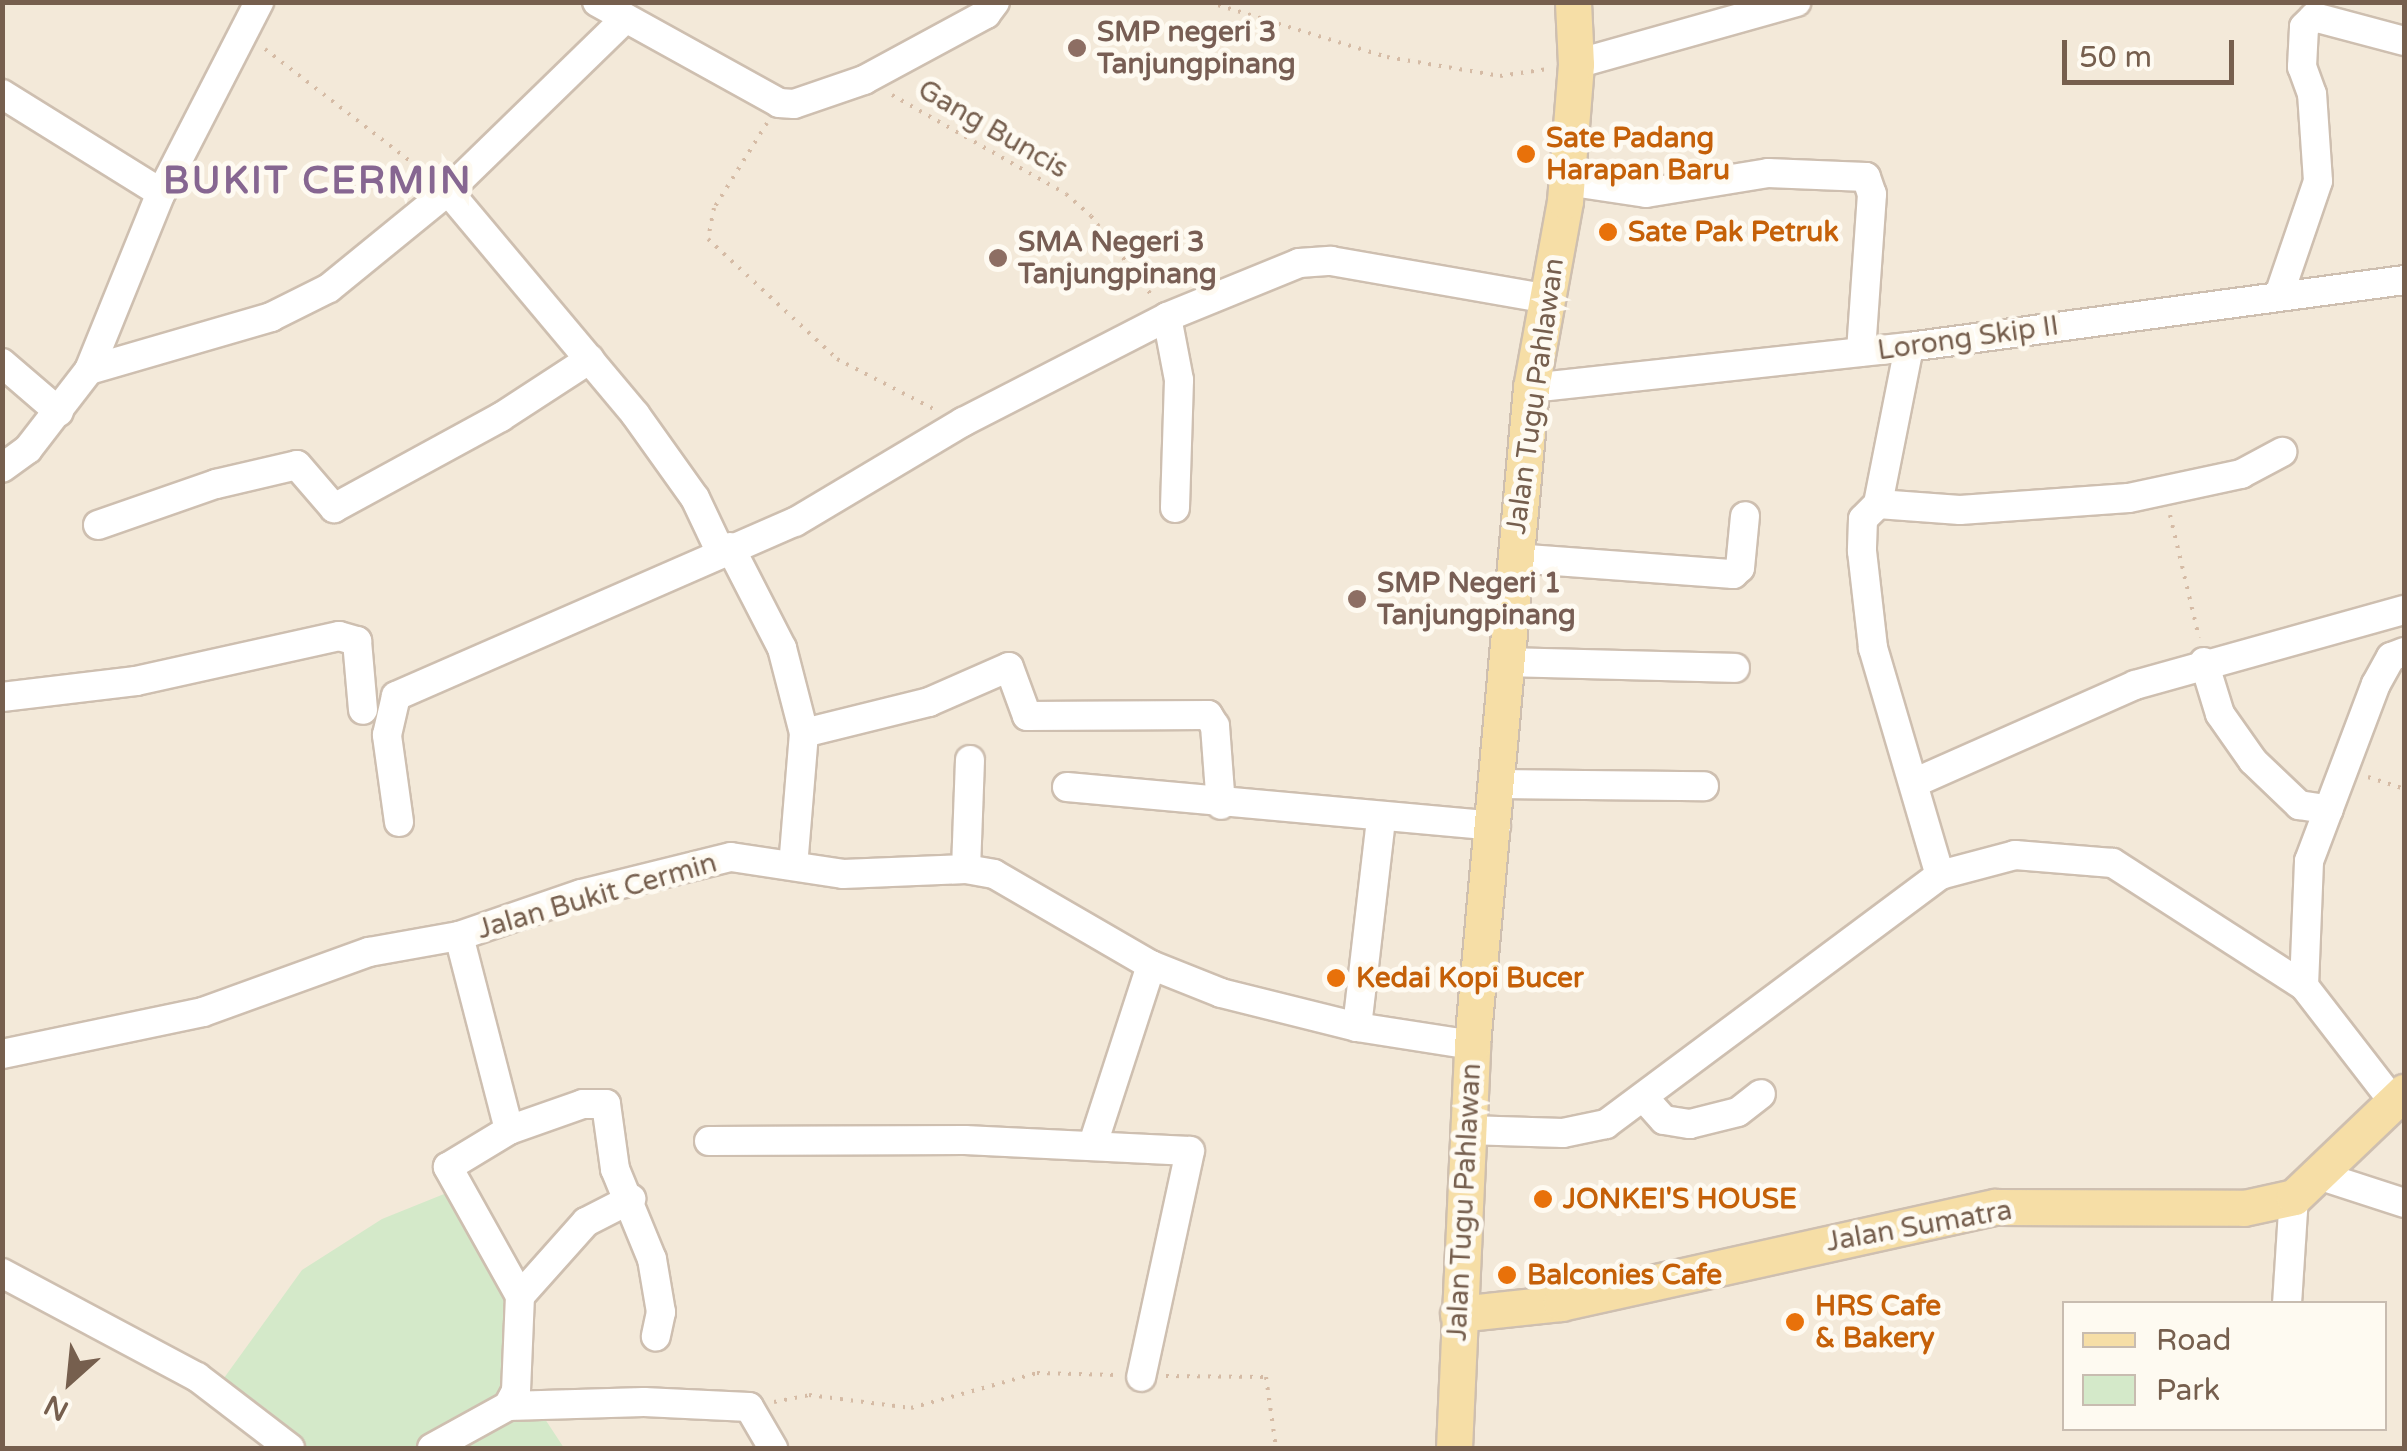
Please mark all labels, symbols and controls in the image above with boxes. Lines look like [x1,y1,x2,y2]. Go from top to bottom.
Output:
place label: SMP negeri 3 Tanjungpinang [1097,15,1296,81]
scale bar [2067,20,2240,82]
marker: SMP negeri 3 Tanjungpinang [1066,37,1088,59]
text: 50 m [2079,39,2152,76]
street label: Gang Buncis [912,73,1074,185]
place label: Sate Padang Harapan Baru [1546,121,1730,187]
marker: Sate Padang Harapan Baru [1515,143,1537,165]
district label: BUKIT CERMIN [163,159,473,205]
place label: Sate Pak Petruk [1628,215,1839,249]
marker: Sate Pak Petruk [1597,221,1619,243]
place label: SMA Negeri 3 Tanjungpinang [1018,225,1217,291]
marker: SMA Negeri 3 Tanjungpinang [987,247,1009,269]
street label: Jalan Tugu Pahlawan [1499,256,1571,536]
street label: Lorong Skip II [1875,309,2061,367]
place label: SMP Negeri 1 Tanjungpinang [1377,566,1576,632]
marker: SMP Negeri 1 Tanjungpinang [1346,588,1368,610]
street label: Jalan Bukit Cermin [473,846,721,946]
place label: Kedai Kopi Bucer [1356,961,1584,995]
marker: Kedai Kopi Bucer [1325,967,1347,989]
street label: Jalan Tugu Pahlawan [1440,1062,1488,1342]
place label: JONKEI'S HOUSE [1563,1182,1797,1216]
marker: JONKEI'S HOUSE [1532,1188,1554,1210]
street label: Jalan Sumatra [1823,1193,2015,1259]
place label: Balconies Cafe [1527,1258,1722,1292]
marker: Balconies Cafe [1496,1264,1518,1286]
place label: HRS Cafe & Bakery [1815,1289,1941,1355]
legend [2062,1301,2387,1431]
marker: HRS Cafe & Bakery [1784,1311,1806,1333]
text: Road [2156,1322,2231,1359]
north arrow [20,1331,120,1431]
text: Park [2156,1372,2220,1409]
text: N [39,1387,74,1428]

